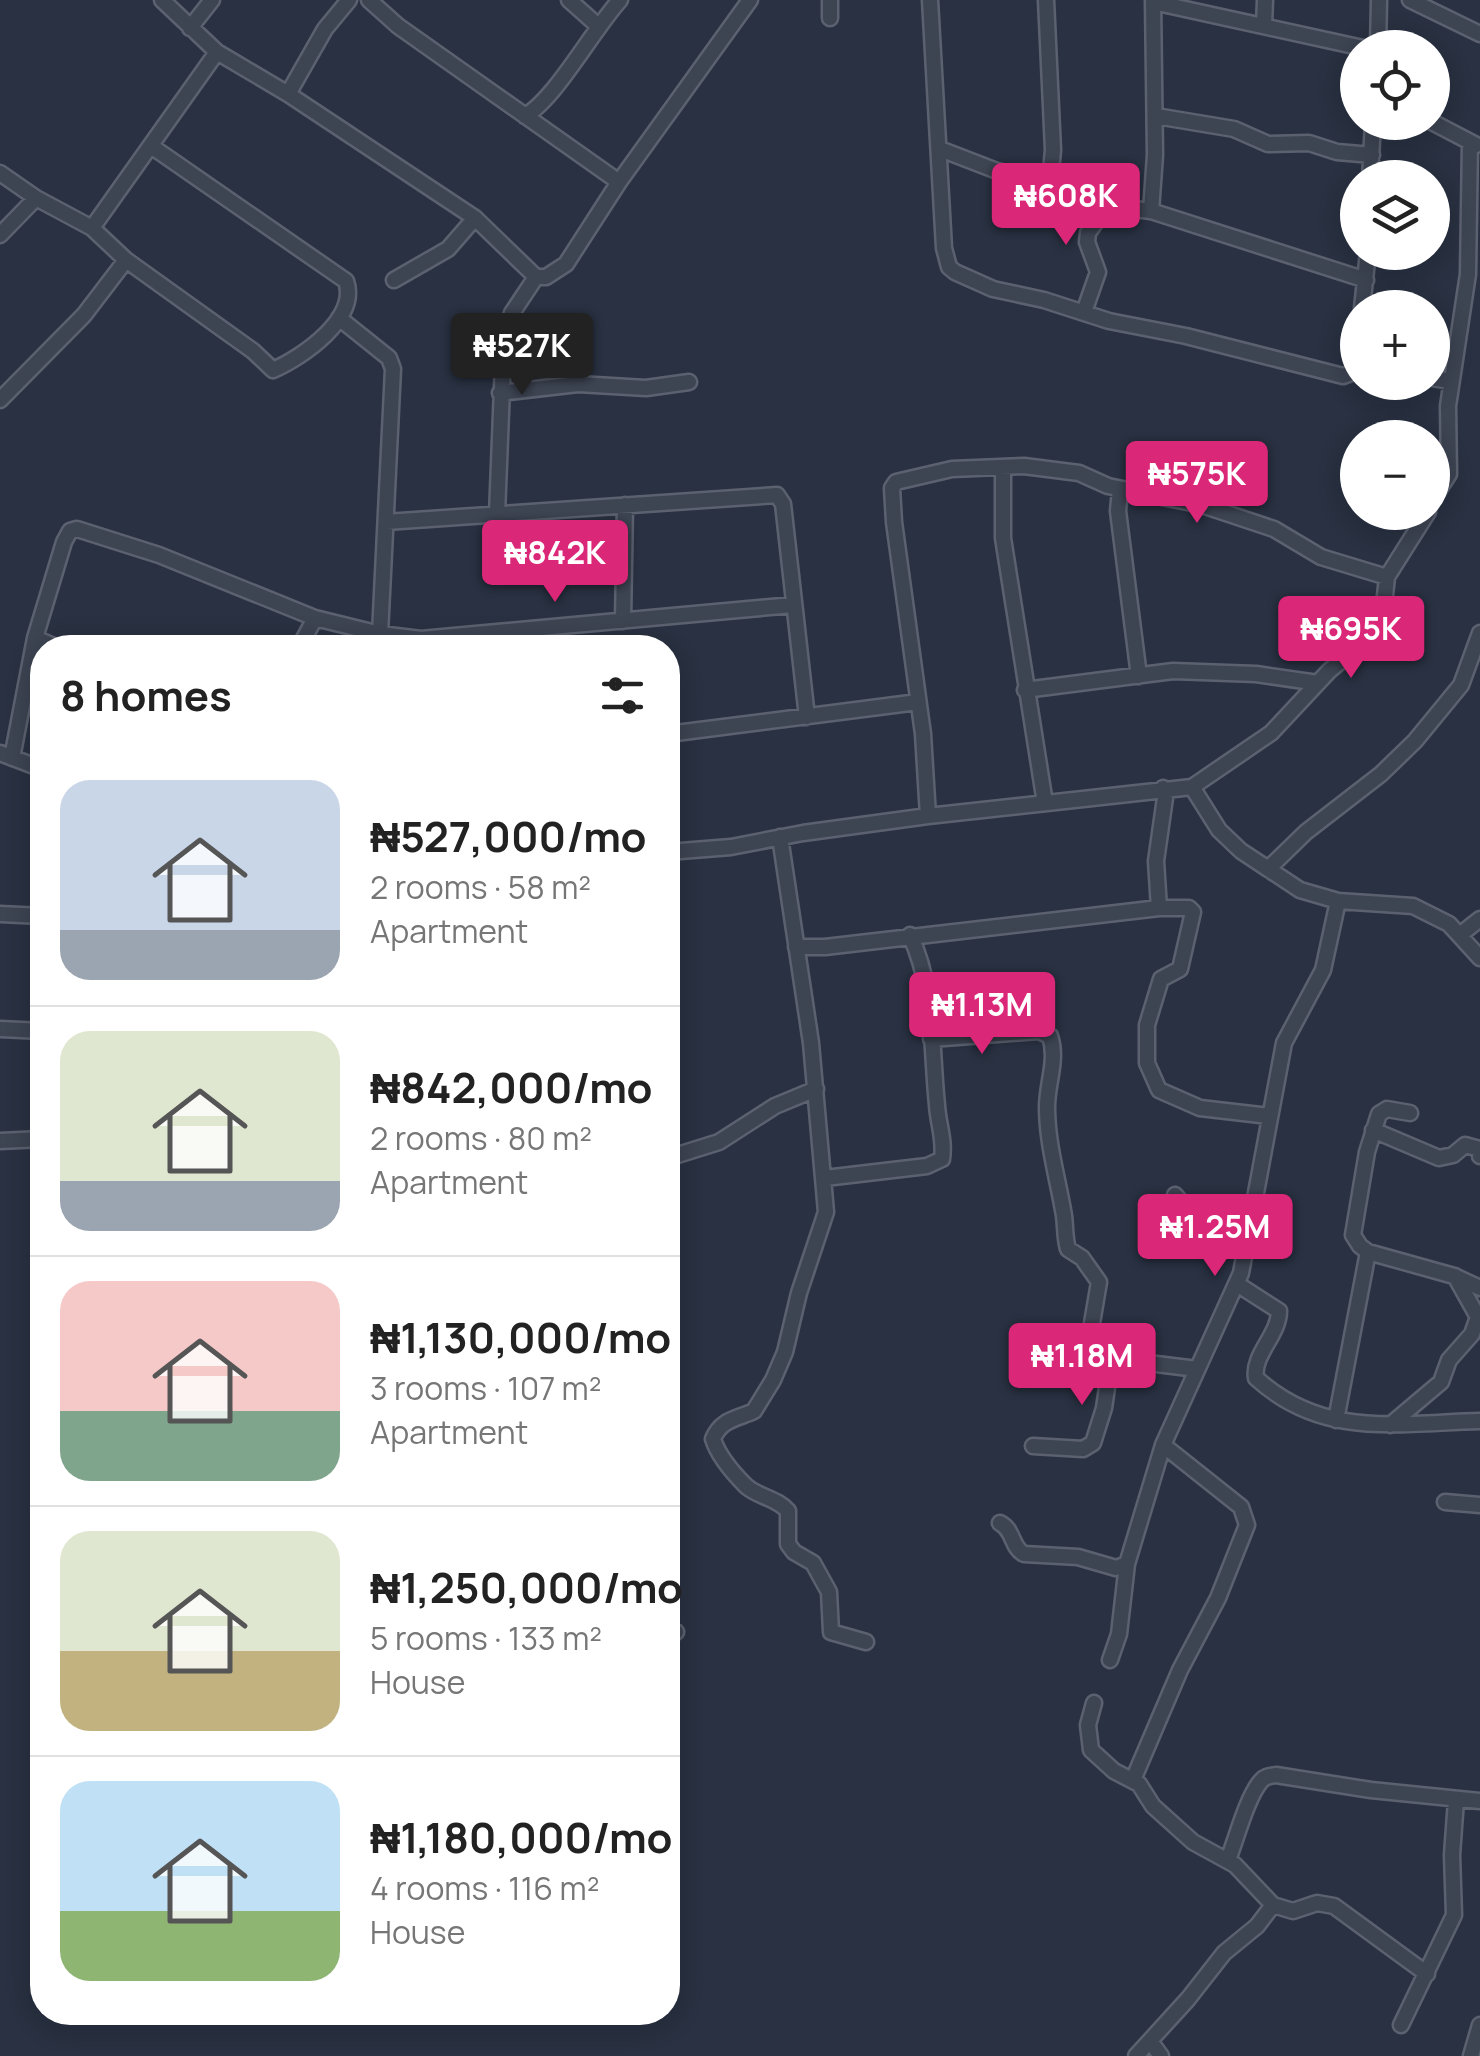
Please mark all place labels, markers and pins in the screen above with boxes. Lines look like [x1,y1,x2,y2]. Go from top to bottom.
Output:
pin: ₦608K [996,163,1136,248]
pin: ₦527K [452,313,592,398]
pin: ₦575K [1127,441,1267,526]
pin: ₦842K [485,520,625,605]
pin: ₦695K [1281,596,1421,681]
pin: ₦1.13M [901,972,1063,1057]
pin: ₦1.25M [1134,1194,1296,1279]
pin: ₦1.18M [1001,1323,1163,1408]

